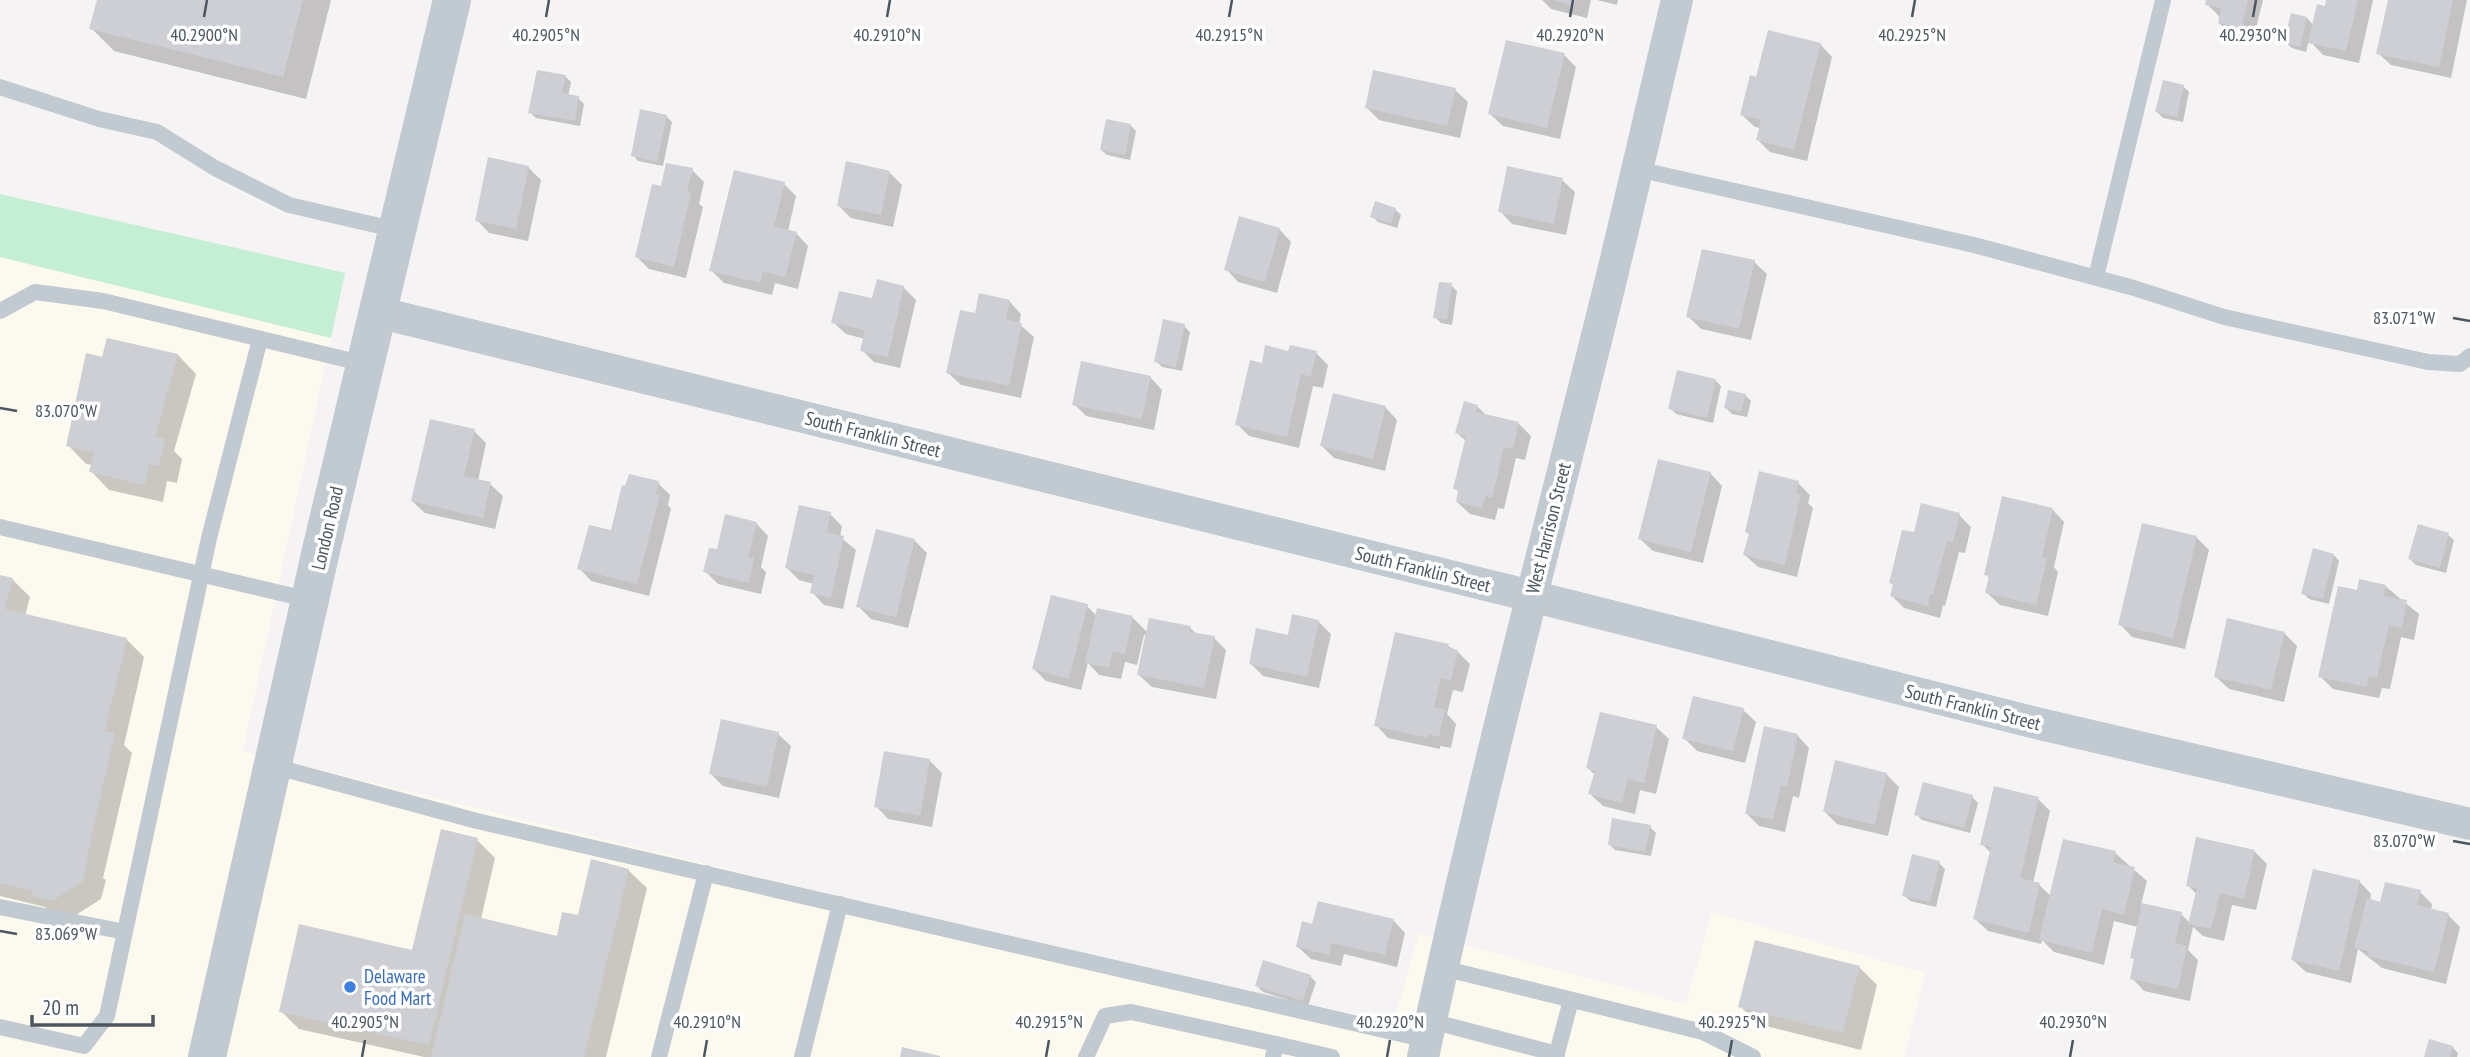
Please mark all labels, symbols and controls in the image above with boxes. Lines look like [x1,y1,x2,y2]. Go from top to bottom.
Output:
text: 40.2900°N [170,23,238,46]
text: 40.2905°N [512,23,580,46]
text: 40.2910°N [853,23,921,46]
text: 40.2915°N [1195,23,1263,46]
text: 40.2920°N [1536,23,1604,46]
text: 40.2925°N [1878,23,1946,46]
text: 40.2930°N [2219,23,2287,46]
text: 83.071°W [2373,306,2435,329]
text: 83.070°W [35,399,97,422]
street label: South Franklin Street [803,406,944,463]
street label: West Harrison Street [1520,459,1576,596]
street label: London Road [306,484,348,572]
street label: South Franklin Street [1353,541,1494,598]
street label: South Franklin Street [1903,679,2044,736]
text: 83.070°W [2373,829,2435,852]
text: 83.069°W [35,922,97,945]
place label: Delaware Food Mart [364,964,432,1010]
marker: Delaware Food Mart [342,979,358,995]
scale bar [32,984,152,1028]
text: 20 m [42,994,79,1021]
text: 40.2905°N [331,1010,399,1033]
text: 40.2910°N [673,1010,741,1033]
text: 40.2915°N [1015,1010,1083,1033]
text: 40.2920°N [1356,1010,1424,1033]
text: 40.2925°N [1698,1010,1766,1033]
text: 40.2930°N [2039,1010,2107,1033]

